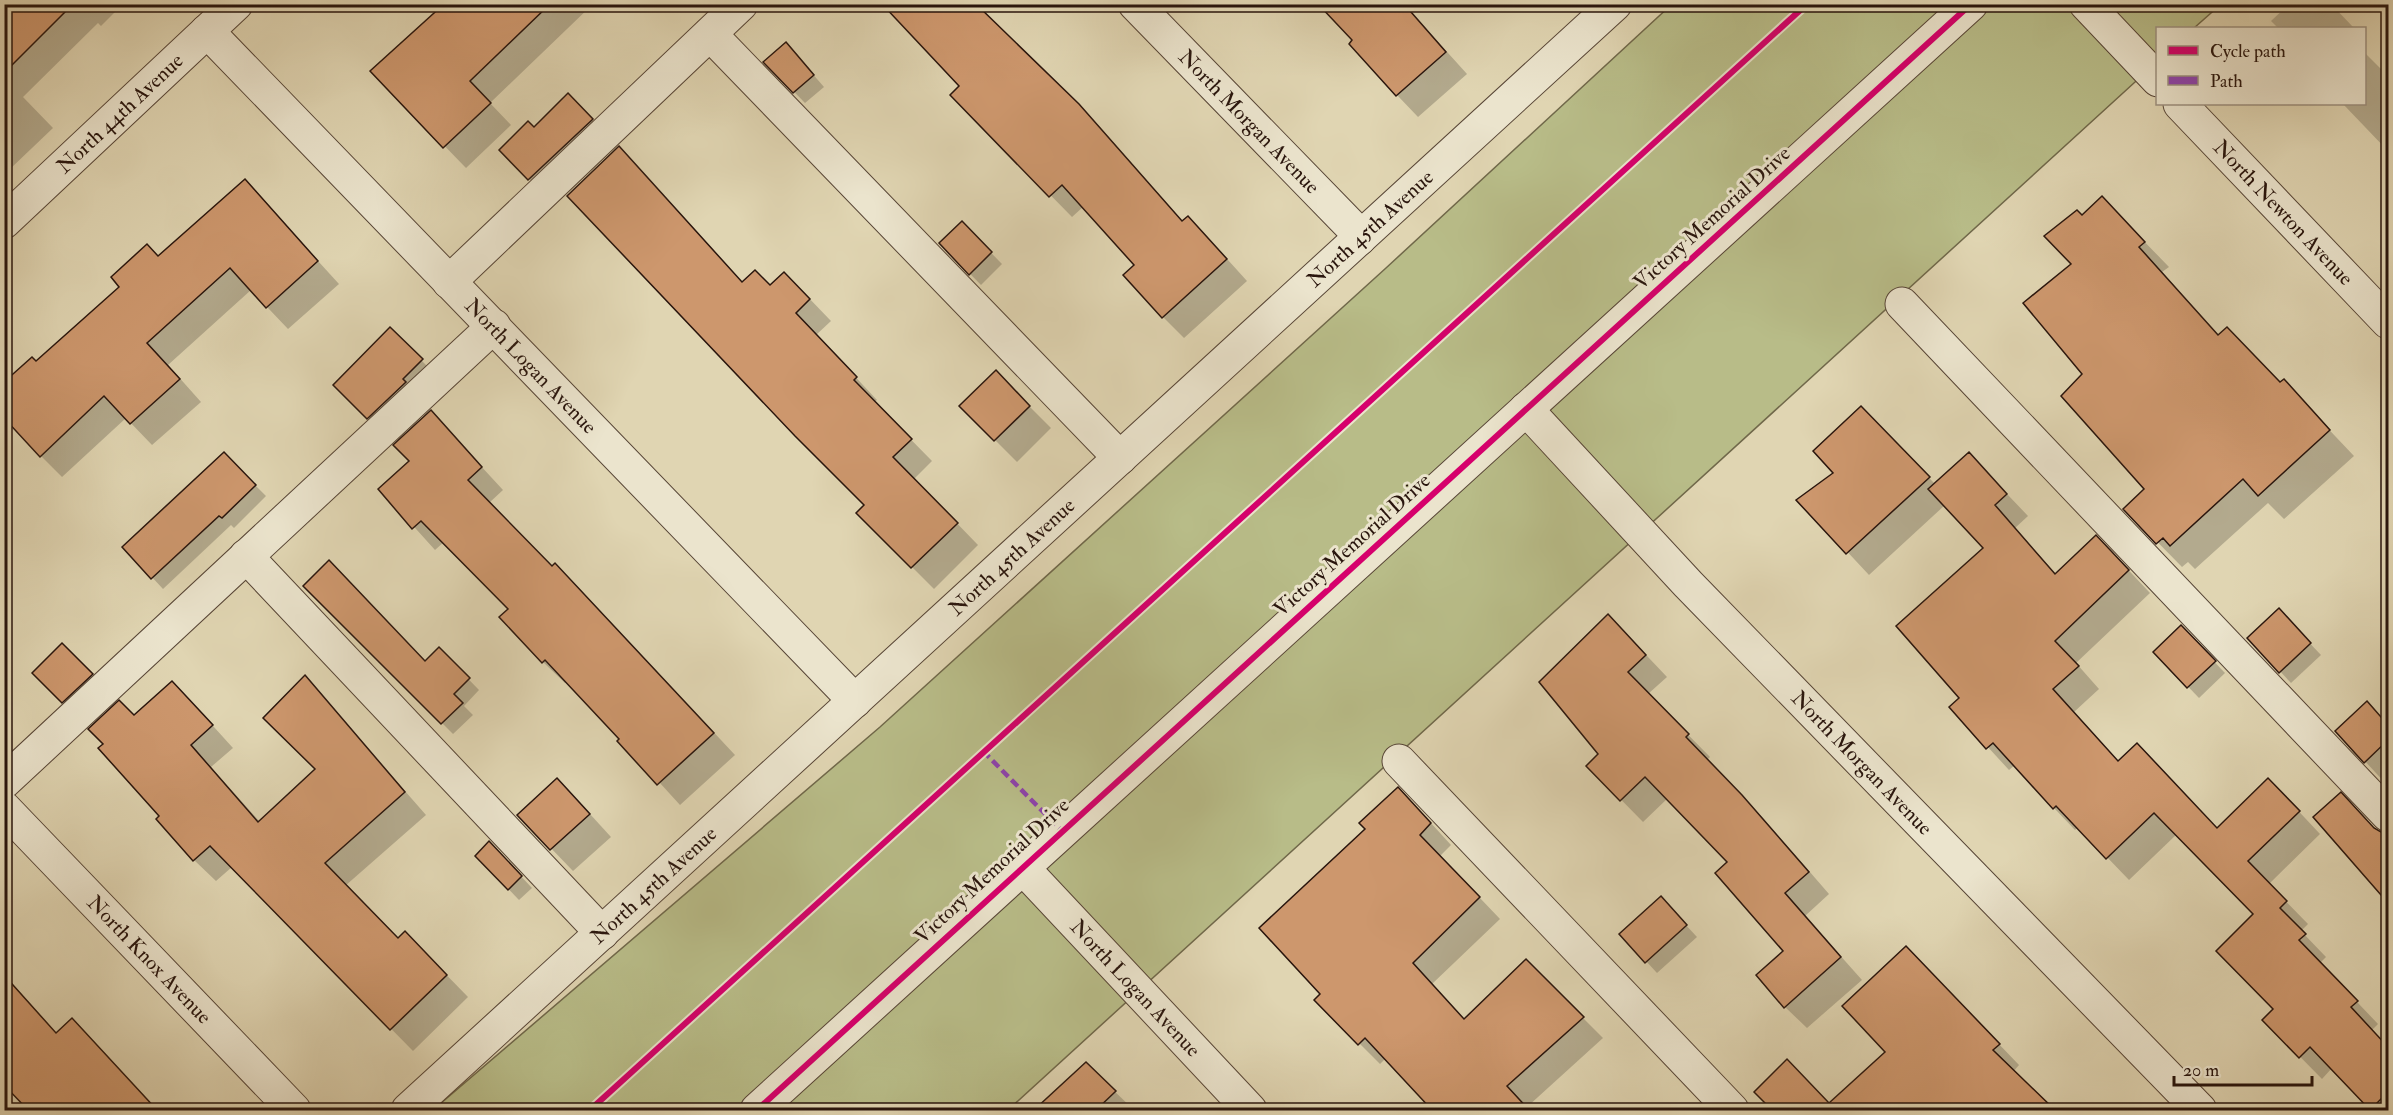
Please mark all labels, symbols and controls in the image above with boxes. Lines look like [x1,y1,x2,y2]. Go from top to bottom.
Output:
legend [2156,27,2366,105]
text: Cycle path [2210,40,2286,63]
street label: North Morgan Avenue [1173,44,1326,200]
street label: North 44th Avenue [51,47,189,179]
text: Path [2210,70,2243,93]
street label: North Newton Avenue [2208,134,2360,291]
street label: Victory Memorial Drive [1628,140,1796,296]
street label: North 45th Avenue [1301,163,1439,293]
street label: North Logan Avenue [459,292,603,440]
street label: Victory Memorial Drive [1268,467,1436,623]
street label: North 45th Avenue [943,492,1081,621]
street label: North Morgan Avenue [1786,685,1939,841]
street label: Victory Memorial Drive [909,792,1075,950]
street label: North 45th Avenue [585,820,723,950]
street label: North Knox Avenue [81,889,218,1030]
street label: North Logan Avenue [1064,914,1207,1063]
scale bar [2174,1049,2312,1087]
text: 20 m [2183,1059,2219,1082]

